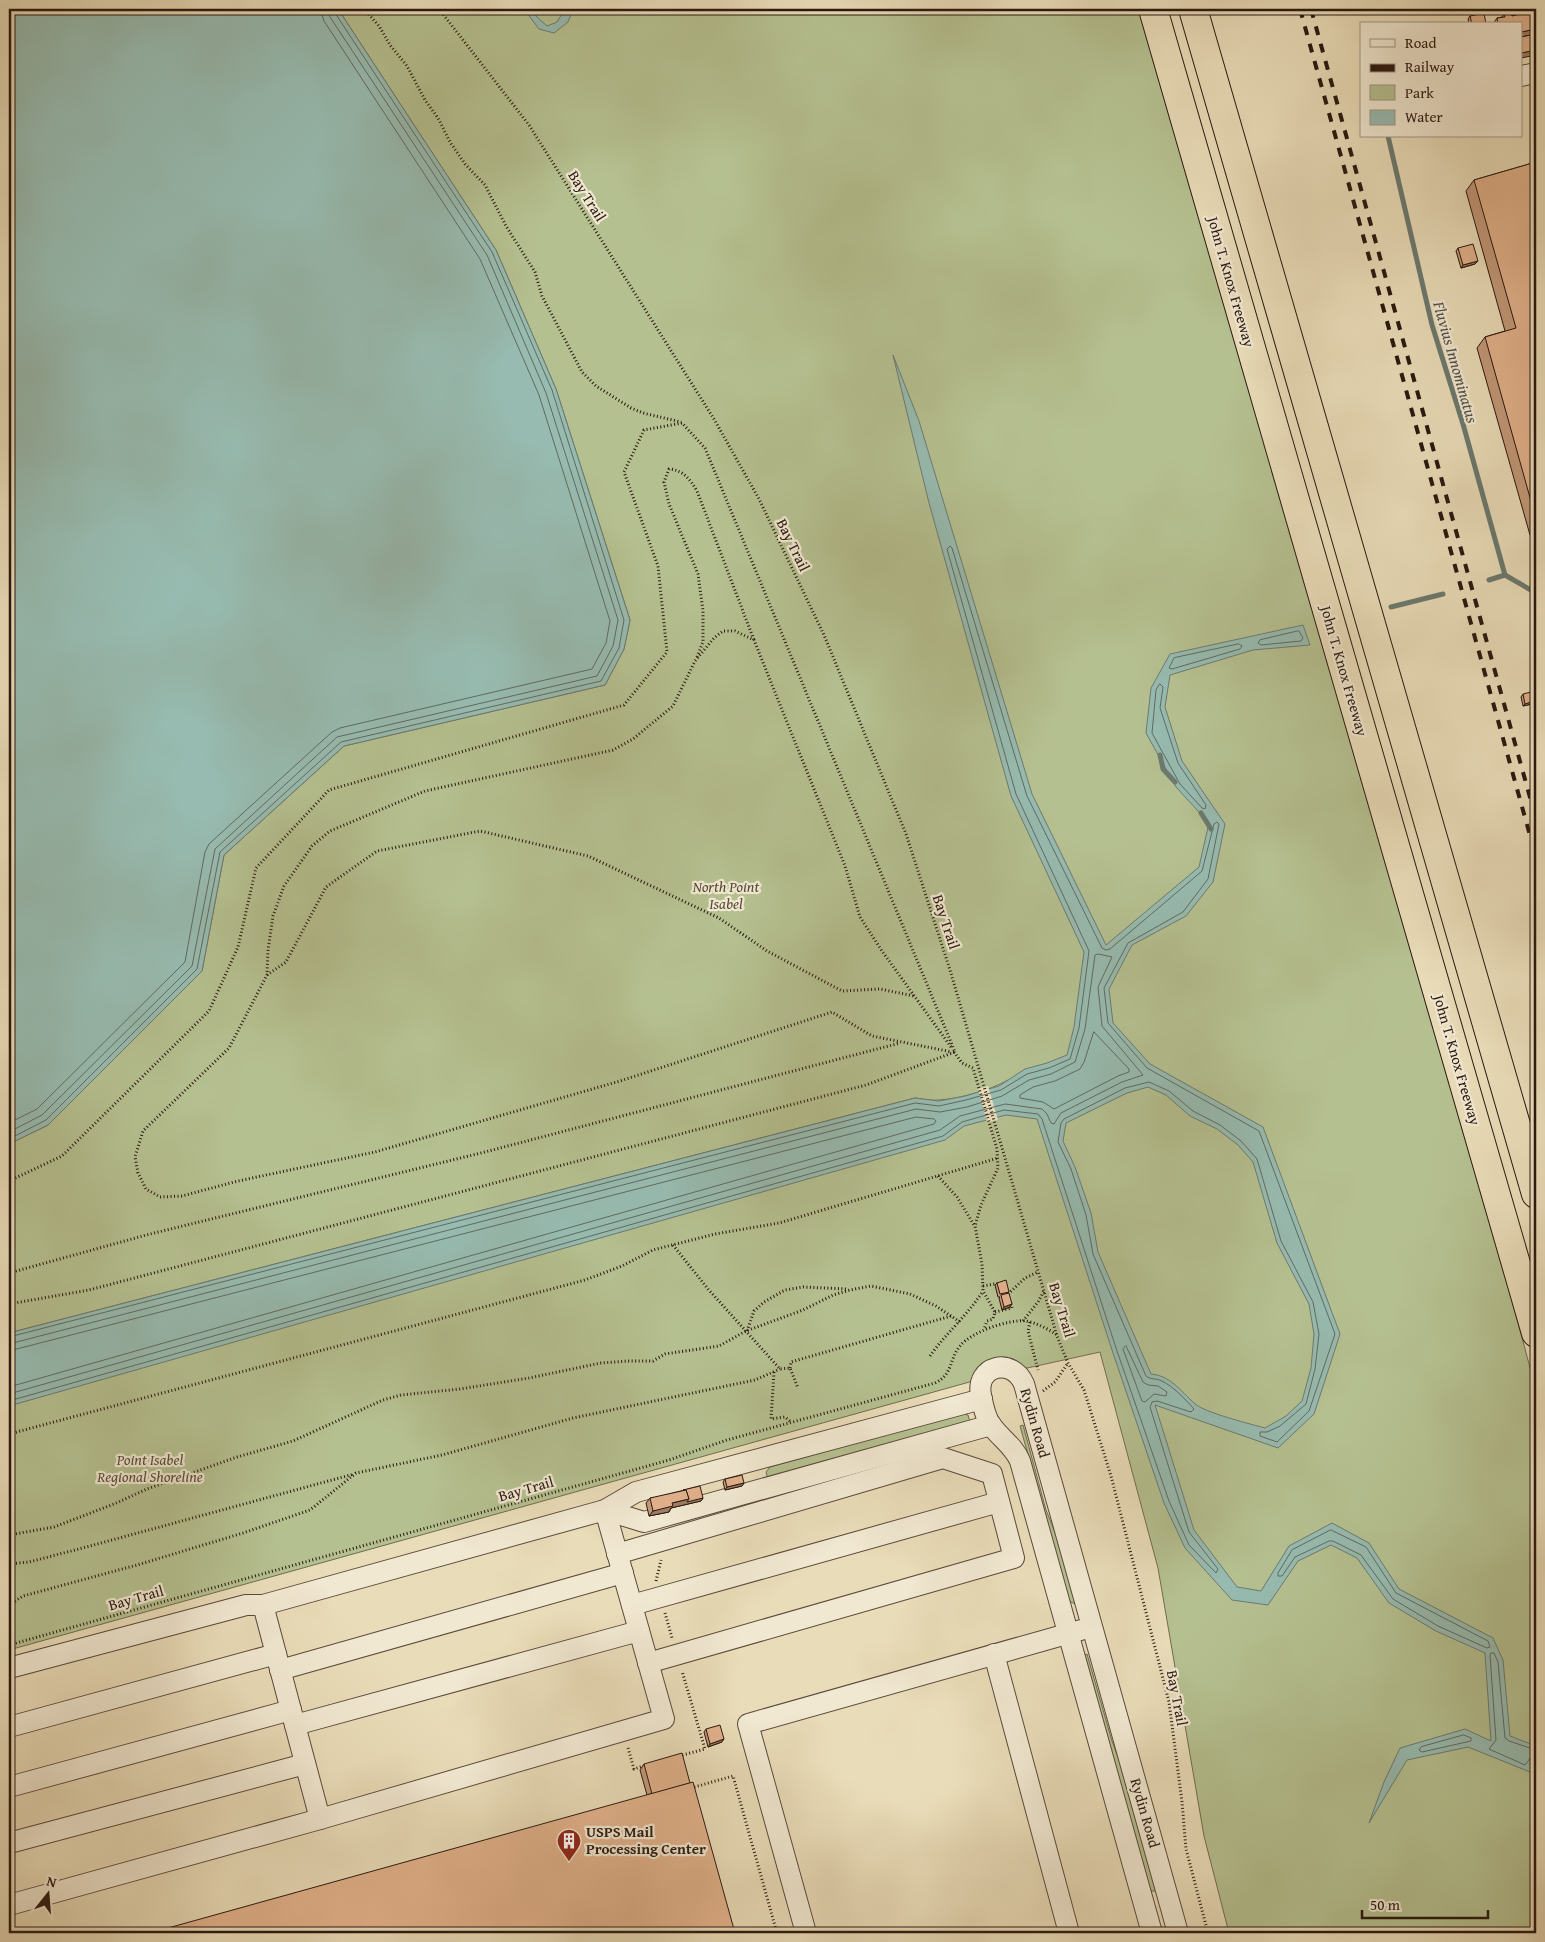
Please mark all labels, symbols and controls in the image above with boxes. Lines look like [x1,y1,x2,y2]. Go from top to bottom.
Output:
legend [1360,22,1522,138]
text: Road [1405,32,1436,53]
text: Railway [1405,56,1455,77]
text: Park [1405,82,1434,103]
text: Water [1405,106,1443,127]
street label: Bay Trail [564,166,611,225]
street label: John T. Knox Freeway [1202,212,1260,350]
water label: Fluvius Innominatus [1427,297,1485,426]
street label: Bay Trail [772,515,815,575]
street label: John T. Knox Freeway [1315,601,1373,739]
park label: North Point Isabel [693,876,759,914]
street label: Bay Trail [928,892,965,952]
street label: John T. Knox Freeway [1428,990,1486,1128]
street label: Bay Trail [1044,1280,1081,1340]
street label: Rydin Road [1016,1386,1055,1460]
park label: Point Isabel Regional Shoreline [96,1449,203,1487]
street label: Bay Trail [496,1471,556,1506]
street label: Bay Trail [106,1580,166,1615]
street label: Bay Trail [1162,1668,1193,1728]
street label: Rydin Road [1126,1776,1165,1850]
place label: USPS Mail Processing Center [586,1821,706,1859]
building icon: USPS Mail Processing Center [556,1828,582,1862]
north arrow [22,1870,72,1920]
text: N [44,1871,60,1893]
scale bar [1362,1887,1489,1919]
text: 50 m [1370,1894,1401,1915]

